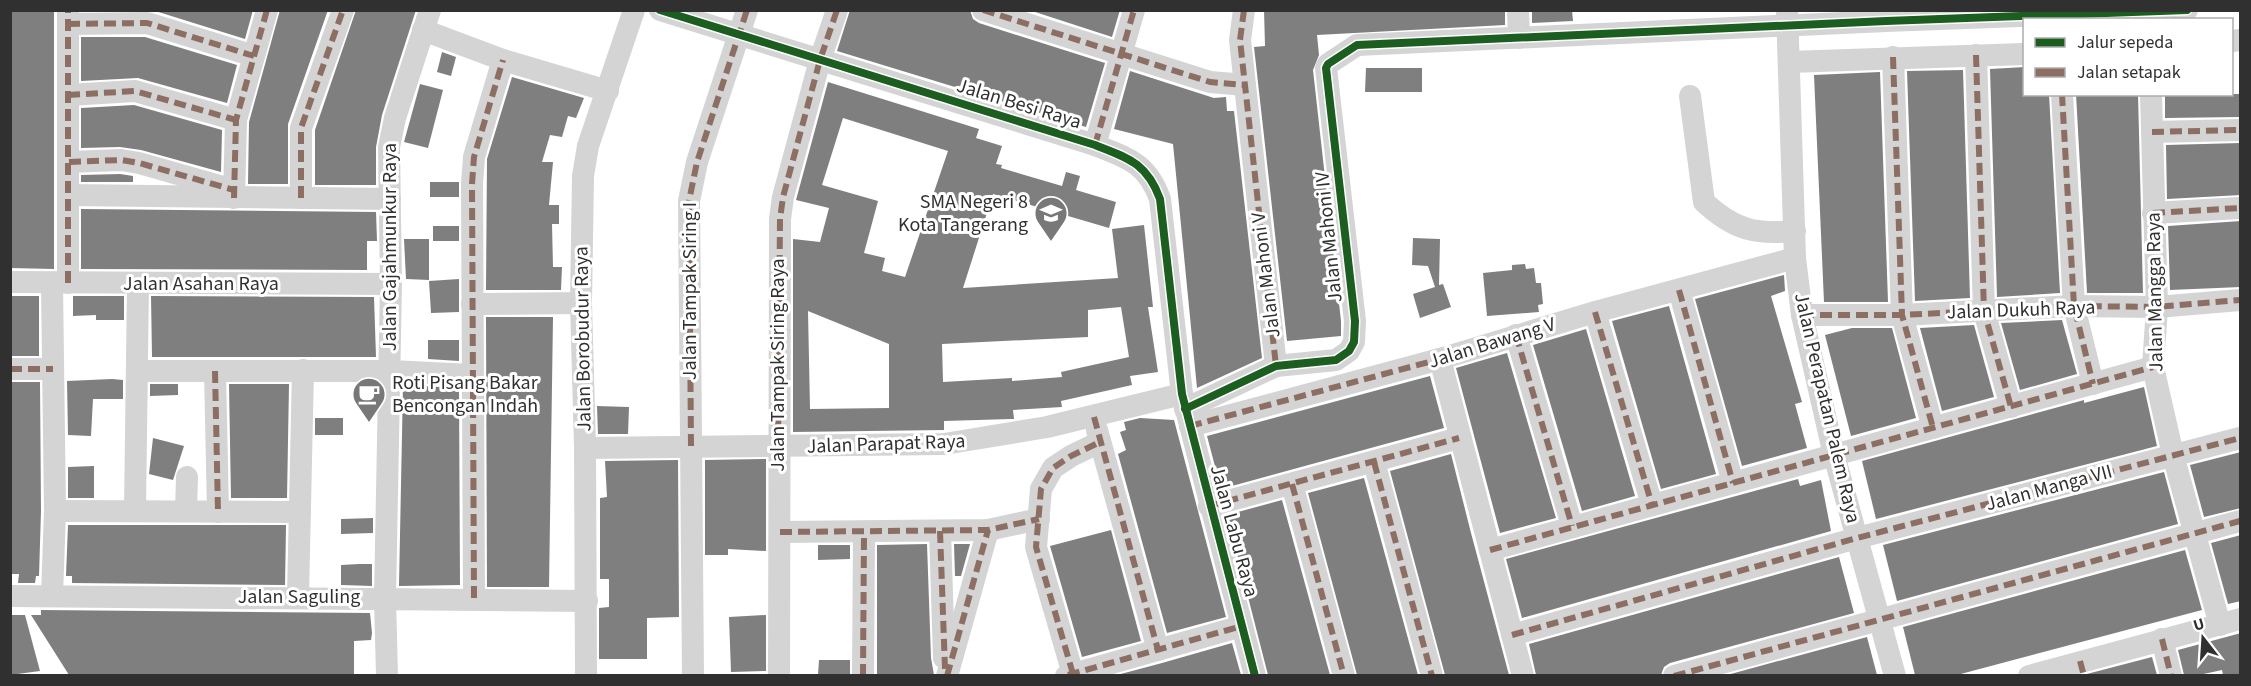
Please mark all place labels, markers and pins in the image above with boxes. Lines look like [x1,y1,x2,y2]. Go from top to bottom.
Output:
place label: SMA Negeri 8 Kota Tangerang [898,188,1028,239]
school or university icon: SMA Negeri 8 Kota Tangerang [1033,195,1069,242]
place label: Roti Pisang Bakar Bencongan Indah [392,369,538,420]
cafe icon: Roti Pisang Bakar Bencongan Indah [351,376,387,423]

